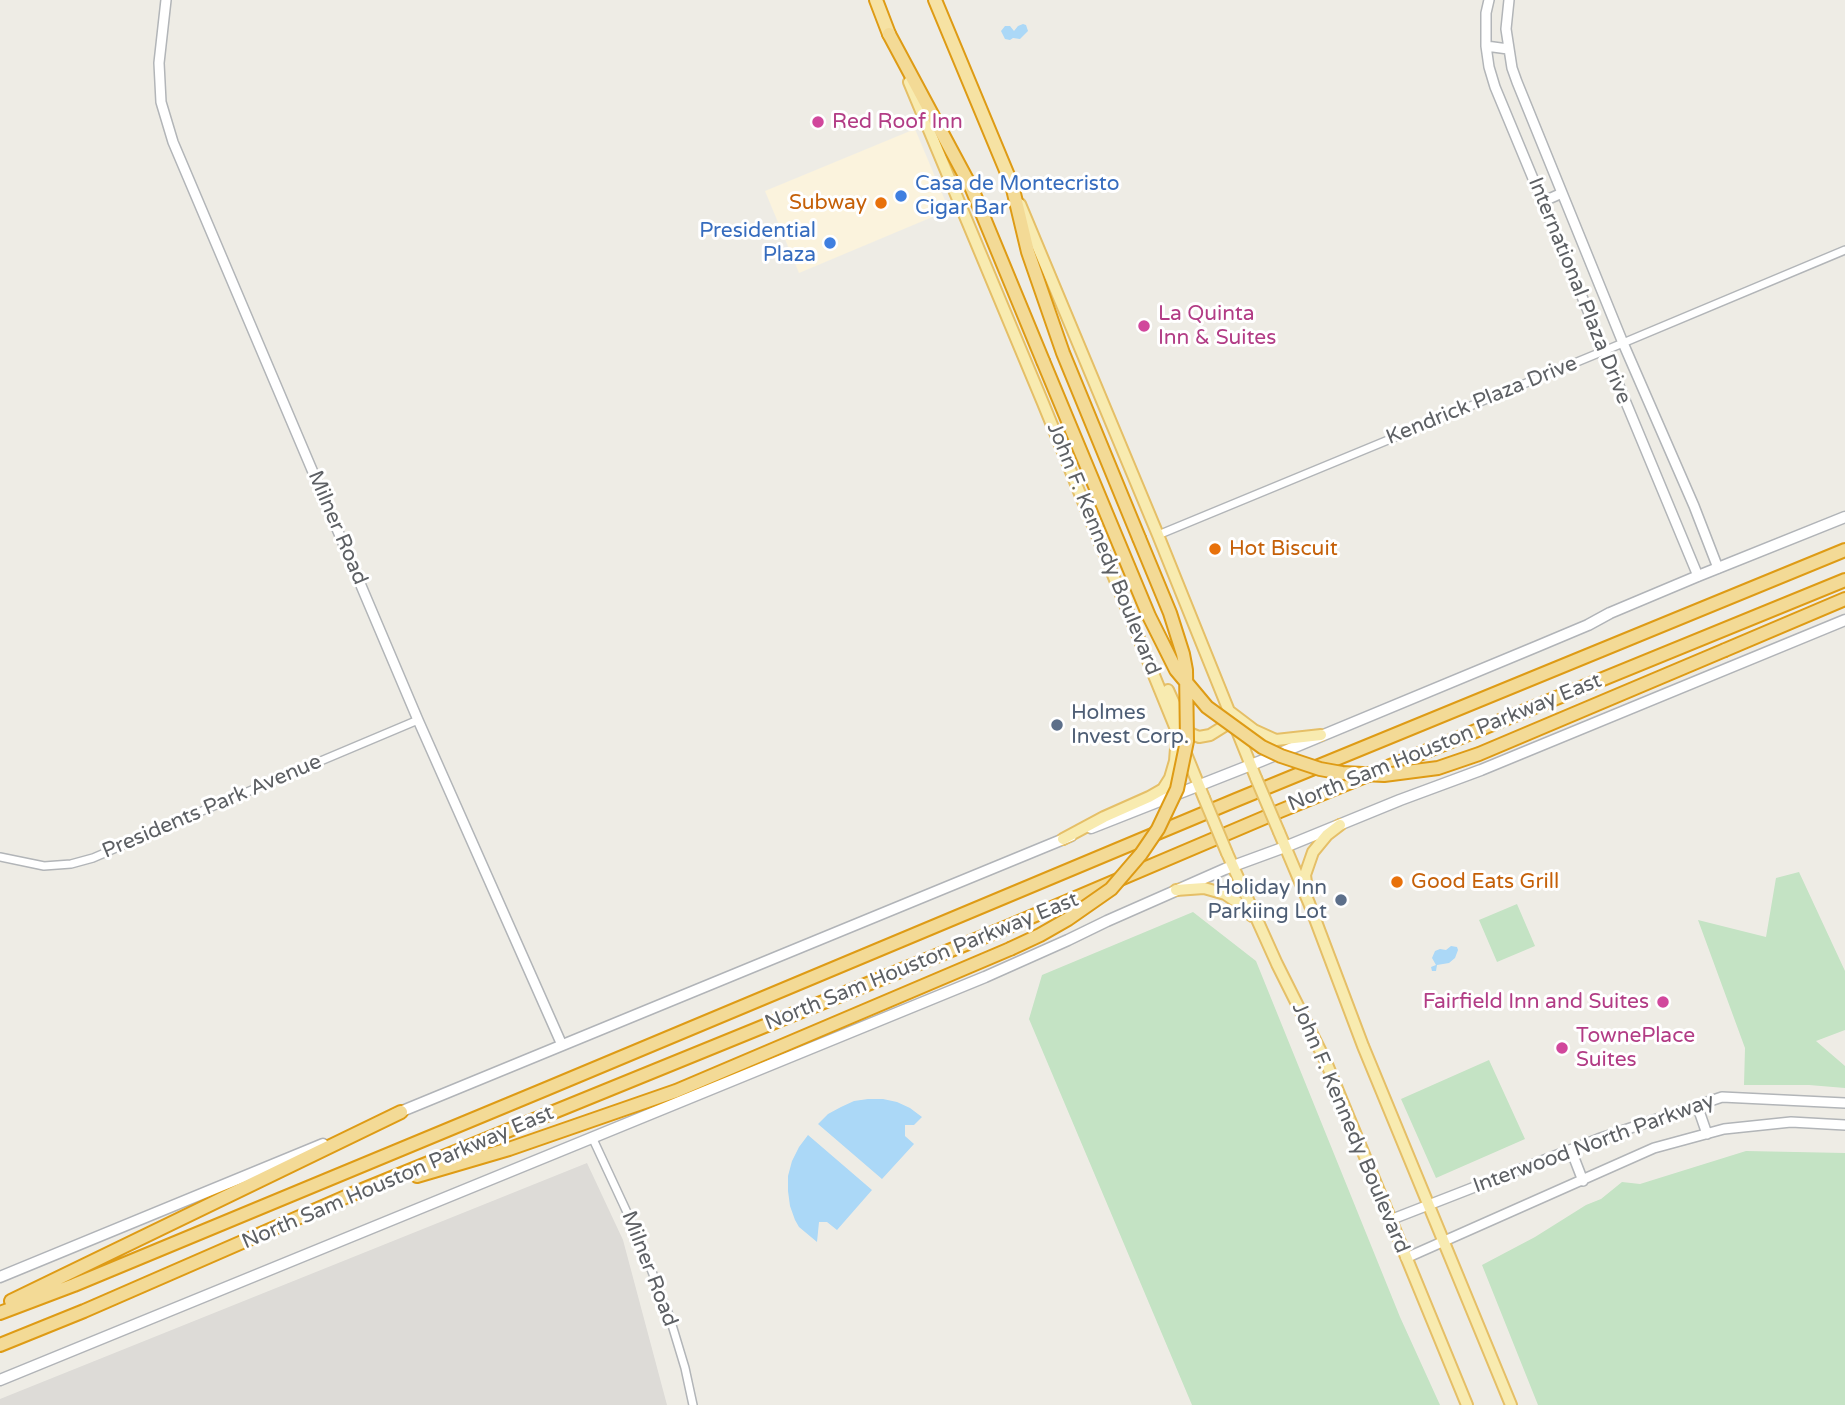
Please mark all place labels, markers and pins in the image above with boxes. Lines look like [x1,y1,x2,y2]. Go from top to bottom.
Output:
place label: Red Roof Inn [832,109,963,135]
marker: Red Roof Inn [810,114,826,130]
place label: Casa de Montecristo Cigar Bar [915,171,1119,221]
marker: Casa de Montecristo Cigar Bar [893,188,909,204]
place label: Subway [789,190,867,216]
marker: Subway [873,195,889,211]
place label: Presidential Plaza [699,218,816,268]
marker: Presidential Plaza [822,235,838,251]
place label: La Quinta Inn & Suites [1158,301,1276,351]
marker: La Quinta Inn & Suites [1136,318,1152,334]
place label: Hot Biscuit [1229,536,1338,562]
marker: Hot Biscuit [1207,541,1223,557]
place label: Holmes Invest Corp. [1071,700,1189,750]
marker: Holmes Invest Corp. [1049,717,1065,733]
place label: Good Eats Grill [1411,869,1559,895]
marker: Good Eats Grill [1389,874,1405,890]
place label: Holiday Inn Parkiing Lot [1207,875,1327,925]
marker: Holiday Inn Parkiing Lot [1333,892,1349,908]
place label: Fairfield Inn and Suites [1423,989,1649,1015]
marker: Fairfield Inn and Suites [1655,994,1671,1010]
place label: TownePlace Suites [1576,1023,1695,1073]
marker: TownePlace Suites [1554,1040,1570,1056]

